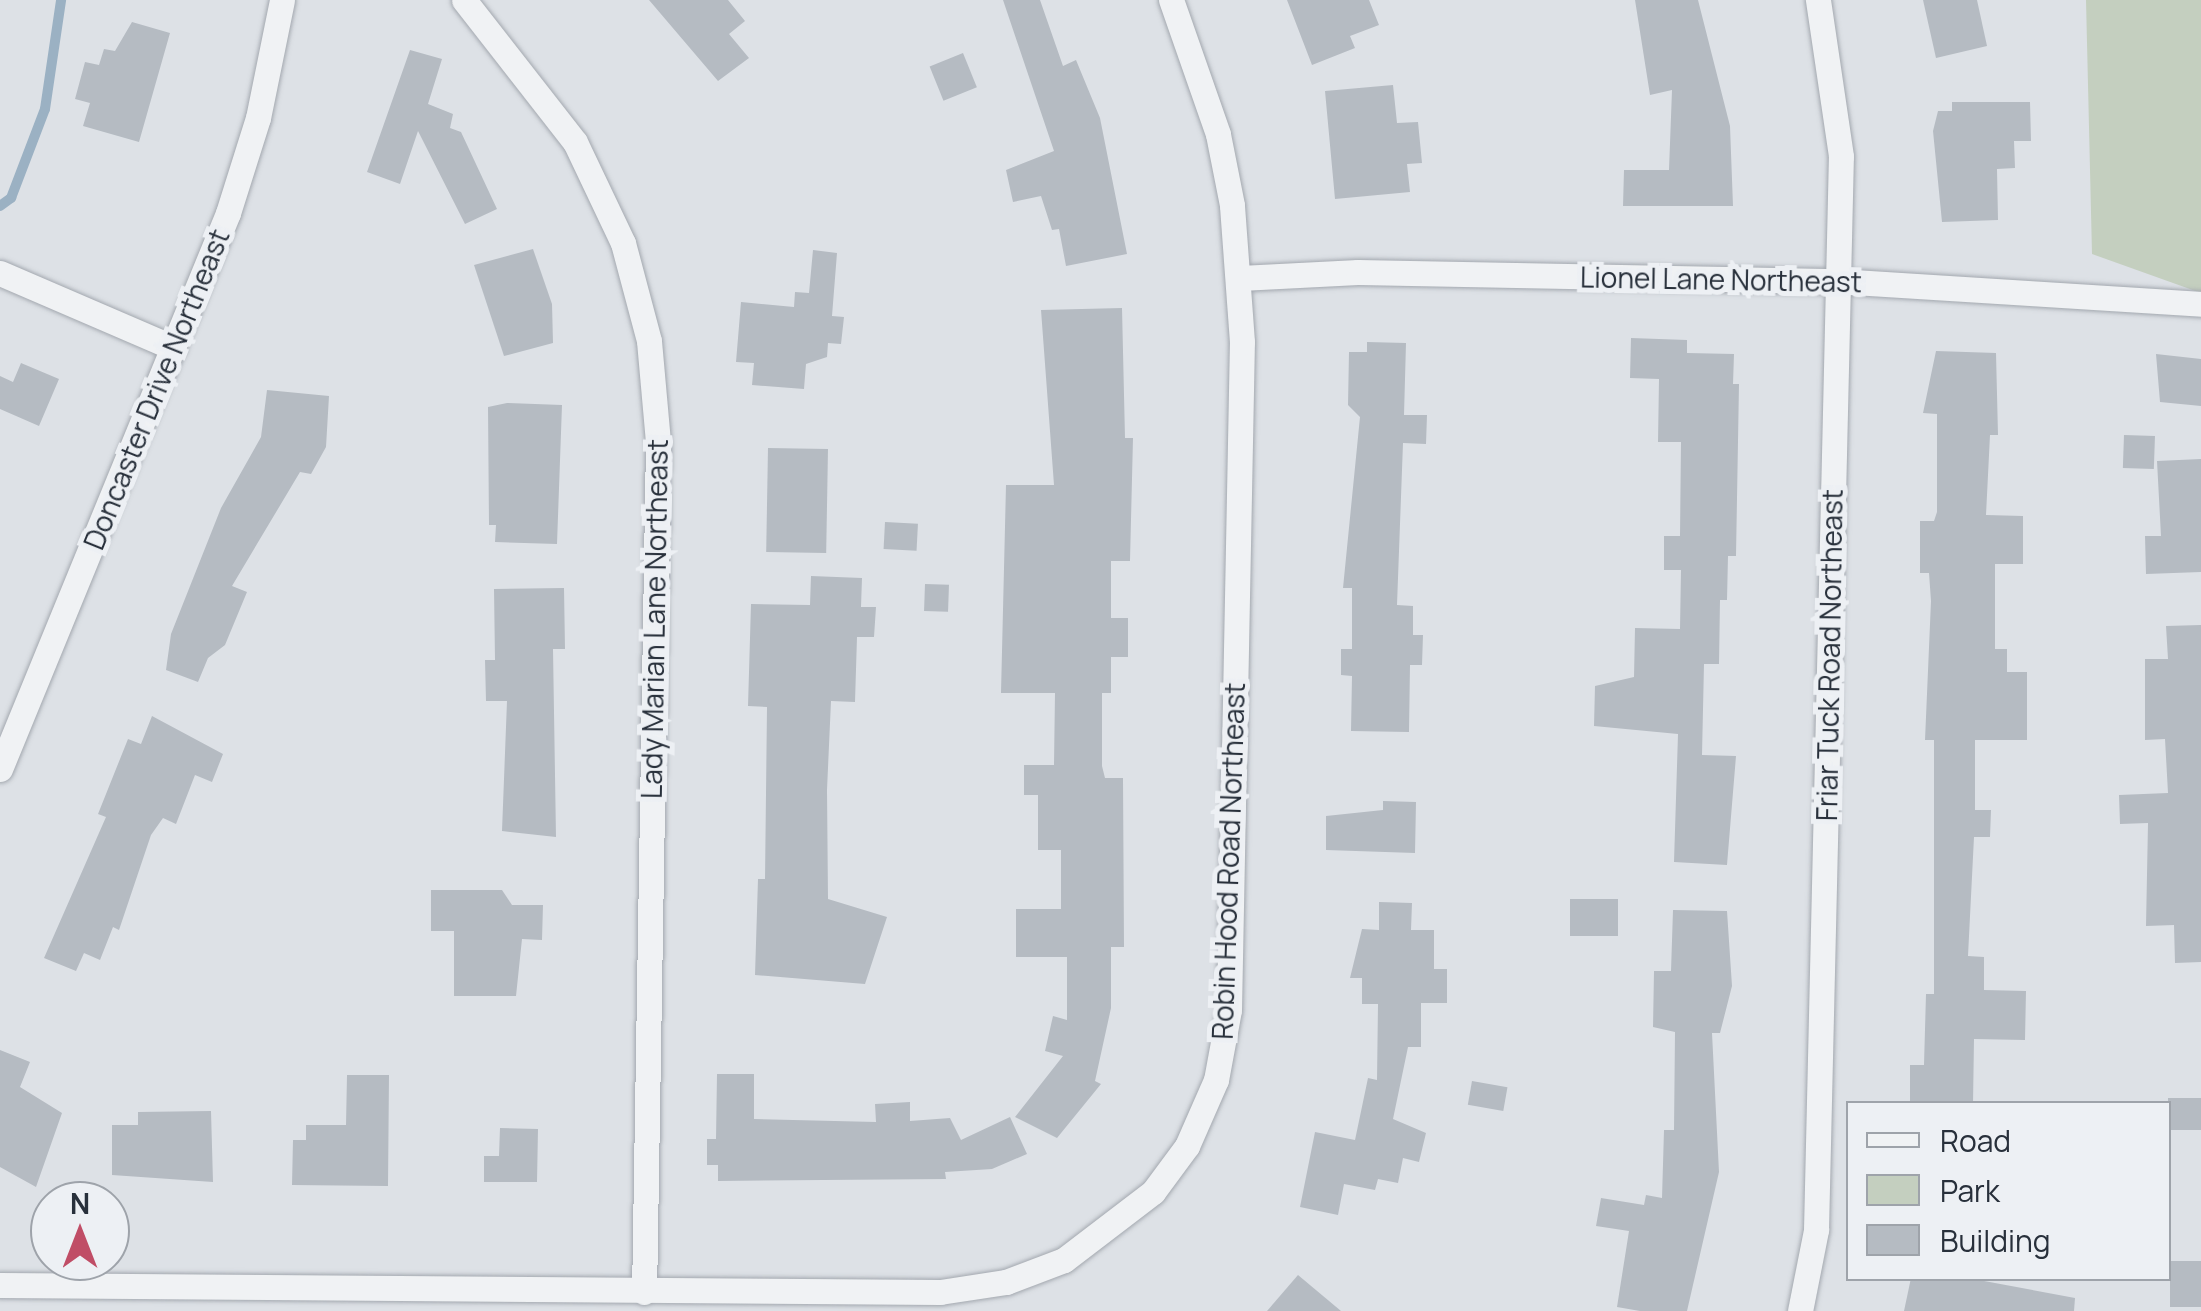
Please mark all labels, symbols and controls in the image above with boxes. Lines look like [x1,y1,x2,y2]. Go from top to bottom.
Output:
street label: Doncaster Drive Northeast [76,224,236,554]
street label: Lionel Lane Northeast [1580,260,1862,298]
street label: Lady Marian Lane Northeast [634,439,674,799]
street label: Friar Tuck Road Northeast [1809,489,1849,821]
street label: Robin Hood Road Northeast [1205,682,1251,1040]
legend [1846,1101,2171,1281]
text: Road [1940,1120,2011,1161]
text: Park [1940,1170,2000,1211]
north arrow [30,1181,130,1281]
text: N [70,1184,90,1222]
text: Building [1940,1220,2051,1261]

